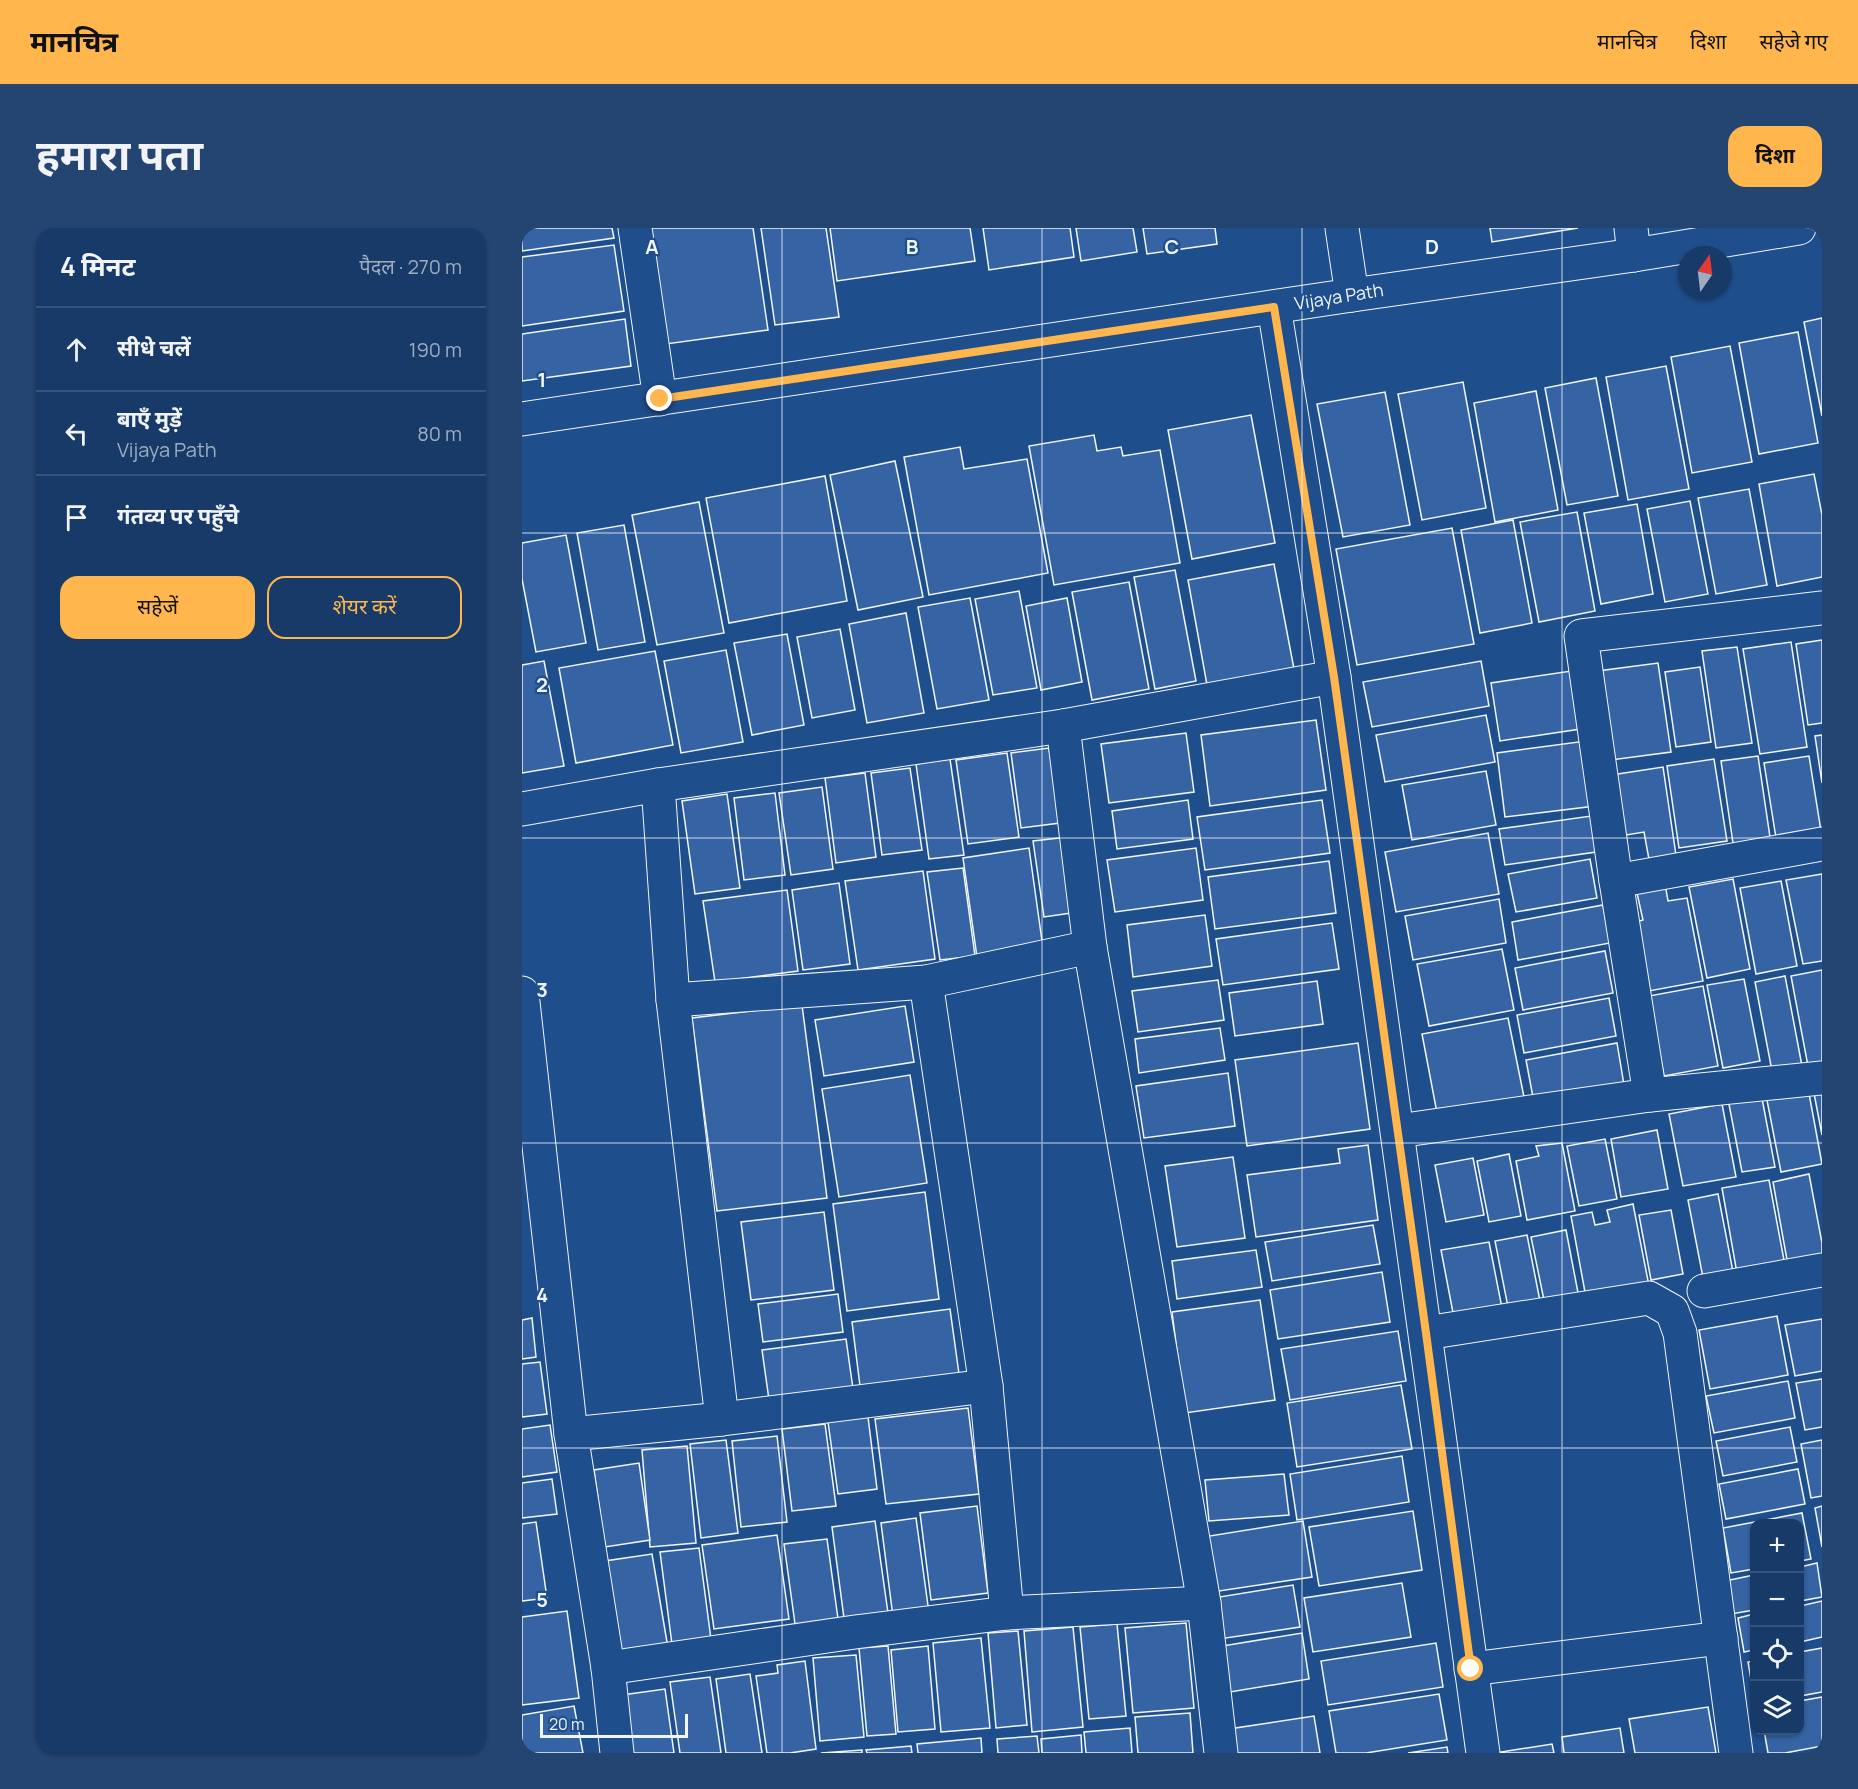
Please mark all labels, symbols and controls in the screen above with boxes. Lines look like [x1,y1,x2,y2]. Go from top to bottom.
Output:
text: मानचित्र [30,22,118,60]
text: मानचित्र [1597,27,1657,55]
text: दिशा [1690,27,1726,55]
text: सहेजे गए [1759,27,1828,55]
text: हमारा पता [36,125,203,183]
button: दिशा [1728,126,1822,187]
text: A [645,233,659,260]
text: B [906,233,919,260]
text: C [1165,233,1179,260]
text: D [1425,233,1439,260]
north arrow [1678,246,1732,300]
text: 4 मिनट [60,248,136,284]
text: पैदल · 270 m [359,253,462,280]
street label: Vijaya Path [1293,277,1385,315]
icon: ahead [60,333,93,366]
text: सीधे चलें [117,333,191,363]
text: 190 m [409,336,462,363]
text: 1 [538,366,546,393]
route end [646,385,672,411]
text: बाएँ मुड़ें [117,404,182,434]
icon: left [60,417,93,450]
text: 80 m [417,420,462,447]
text: Vijaya Path [117,436,217,463]
icon: arrive [60,501,93,534]
text: गंतव्य पर पहुँचे [117,501,239,531]
button: सहेजें [60,576,255,639]
button: शेयर करें [267,576,462,639]
text: 2 [536,671,548,698]
text: 3 [536,976,548,1003]
text: 4 [536,1281,548,1308]
map controls [1750,1519,1804,1735]
button: + [1750,1519,1804,1573]
button: − [1750,1573,1804,1627]
text: 5 [536,1586,548,1613]
button: locate [1750,1627,1804,1681]
route start [1457,1655,1483,1681]
button: layers [1750,1681,1804,1735]
scale bar [540,1711,688,1738]
text: 20 m [549,1713,585,1735]

